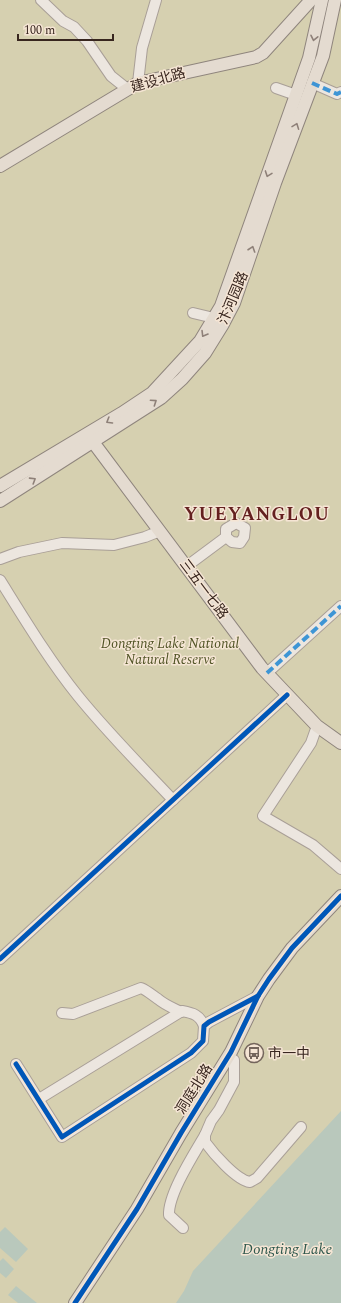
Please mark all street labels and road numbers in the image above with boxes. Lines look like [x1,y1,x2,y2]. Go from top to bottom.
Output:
street label: 建设北路 [128,62,188,98]
street label: 汴河园路 [212,268,254,328]
street label: 三五一七路 [175,555,233,623]
street label: 洞庭北路 [170,1060,218,1118]

